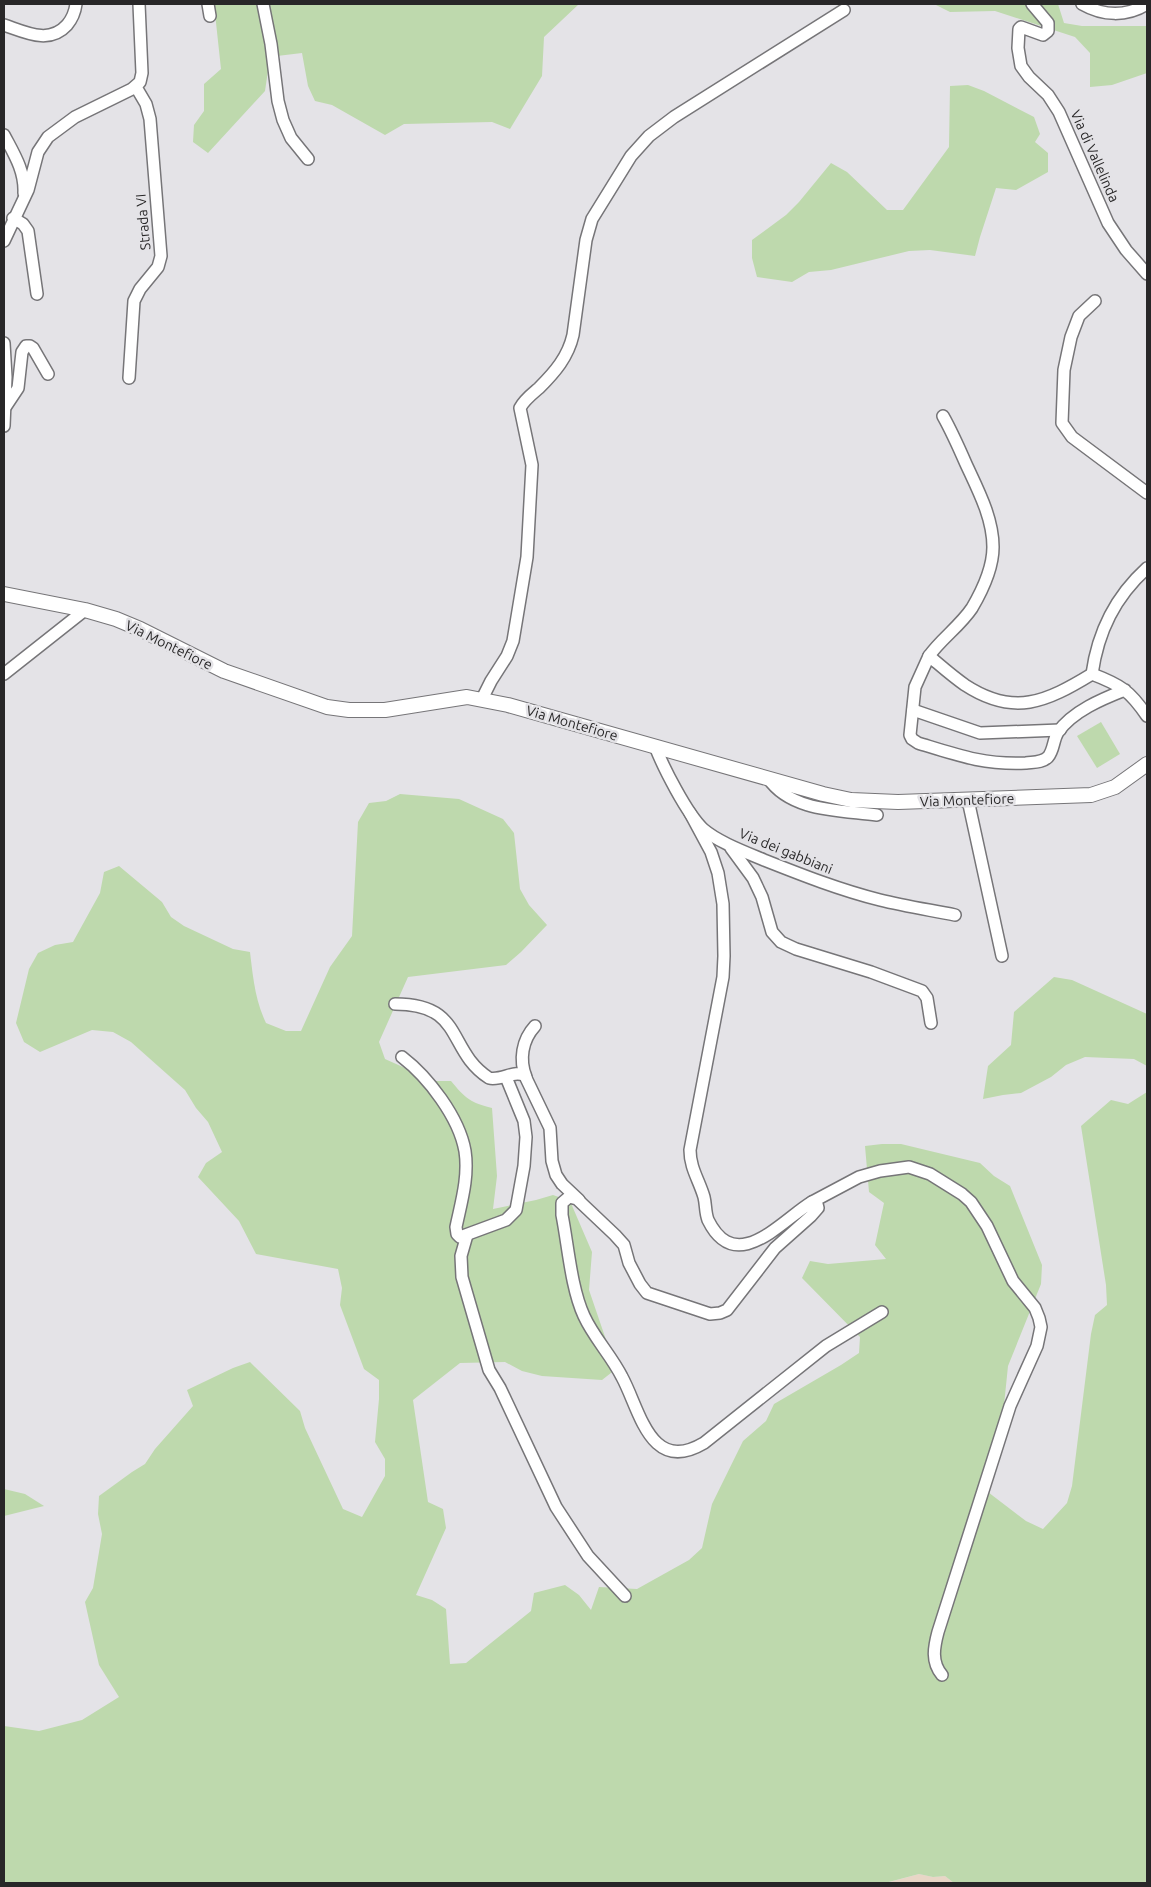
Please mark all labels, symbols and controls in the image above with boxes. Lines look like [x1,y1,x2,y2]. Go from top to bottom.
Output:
street label: Via di Vallelinda [1067,107,1123,205]
street label: Strada VI [133,193,153,251]
street label: Via Montefiore [123,617,215,673]
street label: Via Montefiore [524,702,620,744]
street label: Via Montefiore [919,790,1015,810]
street label: Via dei gabbiani [737,825,835,877]

